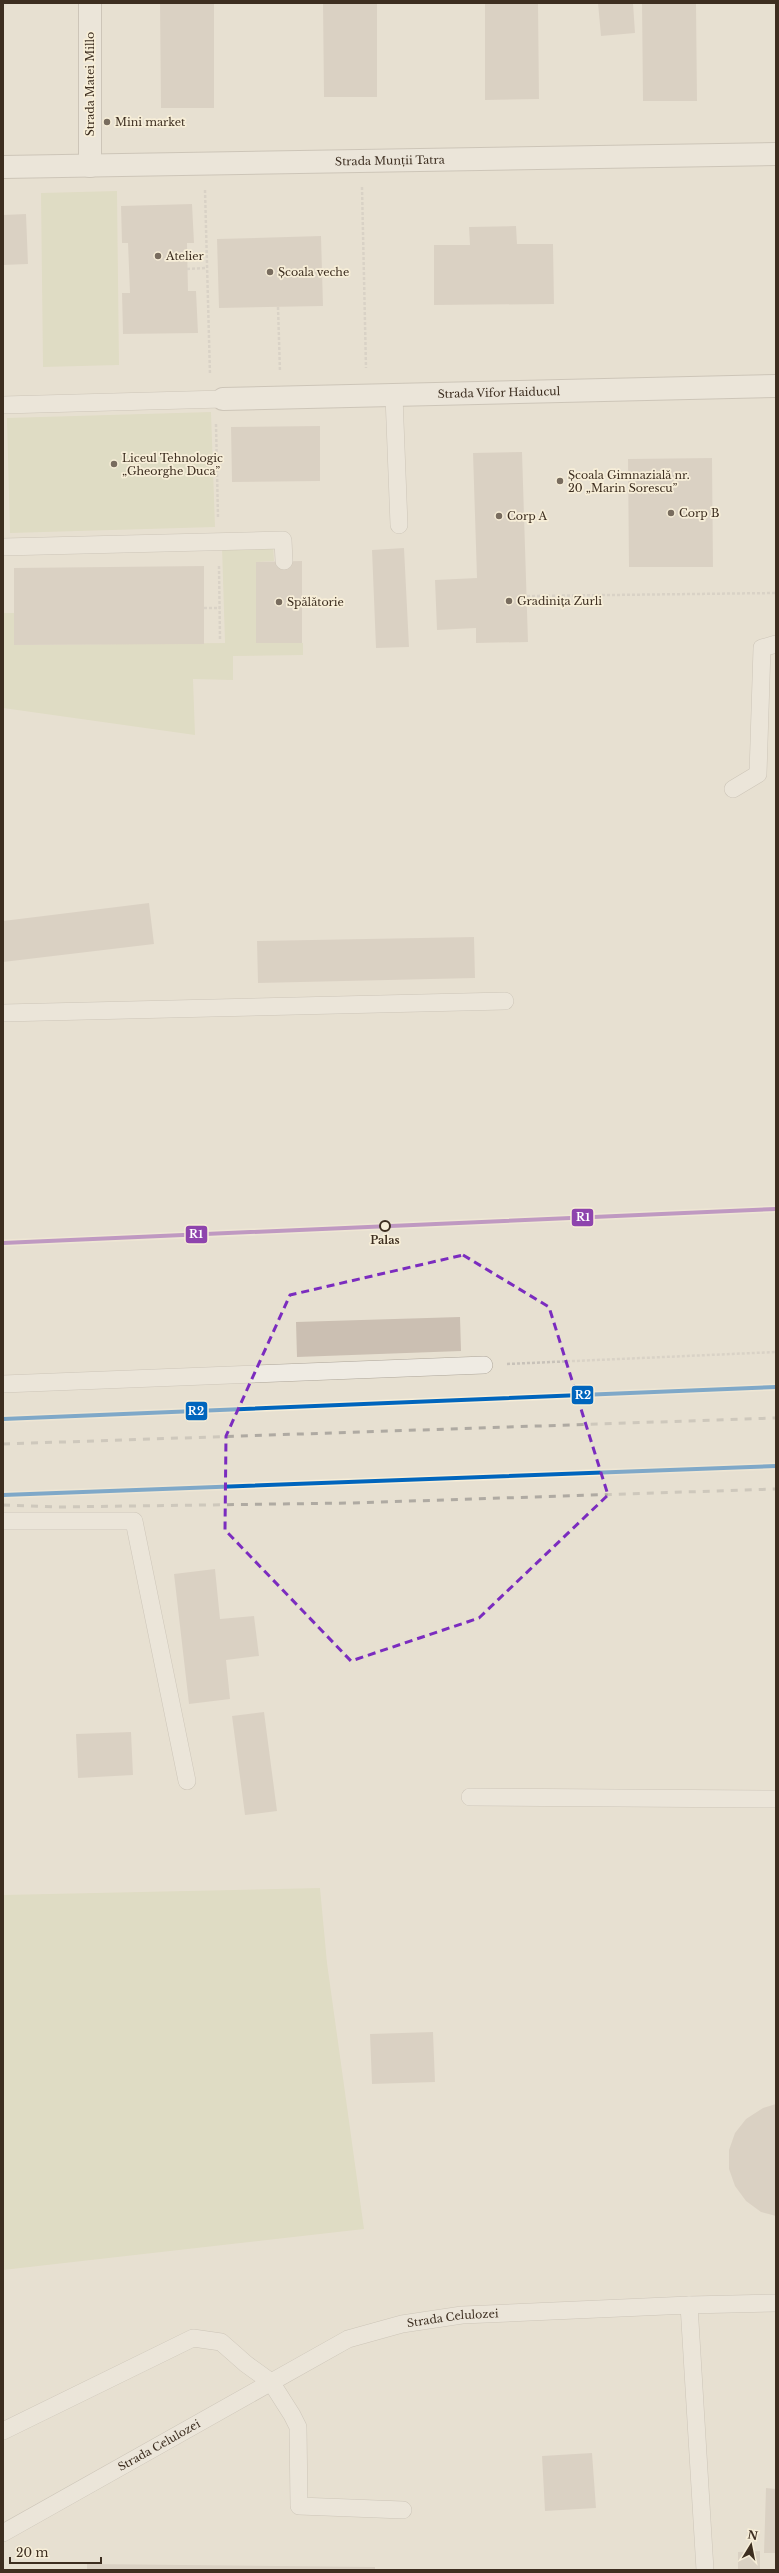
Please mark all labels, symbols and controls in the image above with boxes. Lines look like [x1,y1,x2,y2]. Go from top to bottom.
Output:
street label: Strada Matei Millo [83,32,97,136]
place label: Mini market [115,115,186,129]
marker: Mini market [102,117,112,127]
street label: Strada Munții Tatra [335,153,446,168]
place label: Atelier [165,249,205,263]
marker: Atelier [153,251,163,261]
place label: Școala veche [278,265,349,279]
marker: Școala veche [265,267,275,277]
street label: Strada Vifor Haiducul [438,384,561,401]
place label: Liceul Tehnologic „Gheorghe Duca” [122,451,223,478]
marker: Liceul Tehnologic „Gheorghe Duca” [109,459,119,469]
place label: Școala Gimnazială nr. 20 „Marin Sorescu” [568,468,690,495]
marker: Școala Gimnazială nr. 20 „Marin Sorescu” [555,476,565,486]
place label: Corp B [679,506,719,520]
marker: Corp B [666,508,676,518]
place label: Corp A [507,509,547,523]
marker: Corp A [494,511,504,521]
place label: Gradinița Zurli [517,594,602,608]
place label: Spălătorie [287,595,344,609]
marker: Gradinița Zurli [504,596,514,606]
marker: Spălătorie [274,597,284,607]
line badge: R1 [571,1208,594,1227]
text: R1 [576,1210,590,1224]
marker: Palas [379,1220,391,1232]
line badge: R1 [185,1225,208,1244]
text: R1 [189,1227,203,1241]
place label: Palas [370,1233,400,1247]
line badge: R2 [571,1385,594,1405]
text: R2 [575,1388,591,1402]
line badge: R2 [185,1401,208,1421]
text: R2 [188,1404,204,1418]
street label: Strada Celulozei [406,2306,499,2330]
street label: Strada Celulozei [115,2416,203,2474]
north arrow [731,2525,771,2565]
text: N [746,2527,760,2543]
scale bar [10,2539,101,2565]
text: 20 m [16,2545,48,2560]

